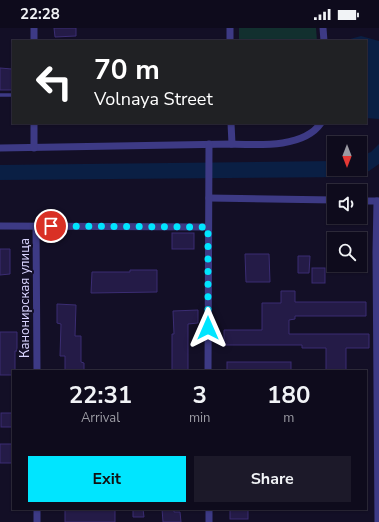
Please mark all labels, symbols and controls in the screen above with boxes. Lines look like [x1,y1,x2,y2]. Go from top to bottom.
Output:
text: 22:28 [20,4,60,24]
text: 70 m [94,51,160,89]
icon: left [28,56,80,108]
text: Volnaya Street [94,87,213,111]
north arrow [327,136,367,176]
map controls [327,136,367,272]
button: sound [327,184,367,224]
pin [34,209,68,243]
icon: arrive [40,215,62,237]
button: search [327,232,367,272]
street label: Канонирская улица [16,238,34,358]
position arrow [187,307,229,349]
text: 22:31 [69,379,132,411]
text: 3 [192,379,207,411]
text: 180 [267,379,310,411]
text: Arrival [81,409,120,427]
text: min [189,409,210,427]
text: m [283,409,294,427]
button: Exit [28,456,186,502]
button: Share [194,456,351,502]

